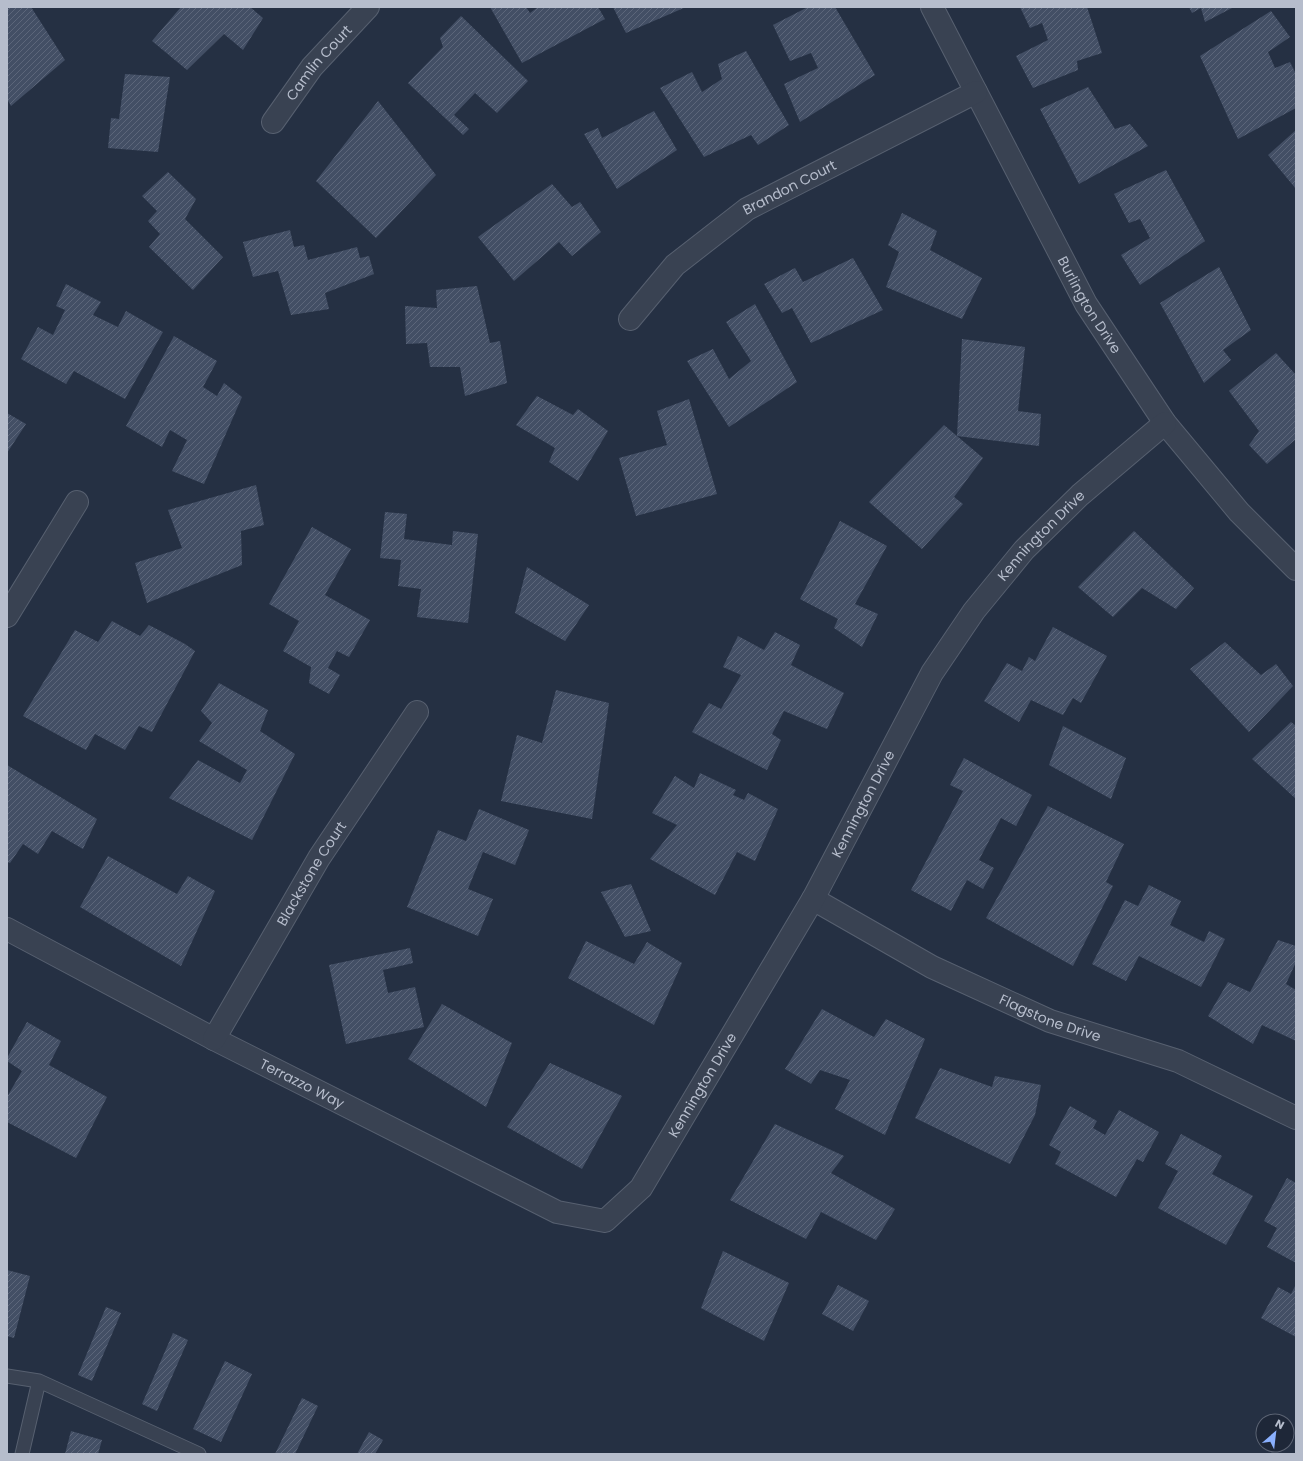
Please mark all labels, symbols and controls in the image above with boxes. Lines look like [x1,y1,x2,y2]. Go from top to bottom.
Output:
street label: Camlin Court [281,20,356,105]
street label: Brandon Court [739,155,839,220]
street label: Burlington Drive [1053,253,1126,358]
street label: Kennington Drive [993,485,1090,585]
street label: Kennington Drive [827,746,900,861]
street label: Blackstone Court [272,817,351,929]
street label: Flagstone Drive [996,989,1104,1046]
street label: Kennington Drive [663,1029,741,1141]
street label: Terrazzo Way [256,1054,348,1113]
north arrow [1255,1413,1295,1453]
text: N [1272,1415,1287,1433]

